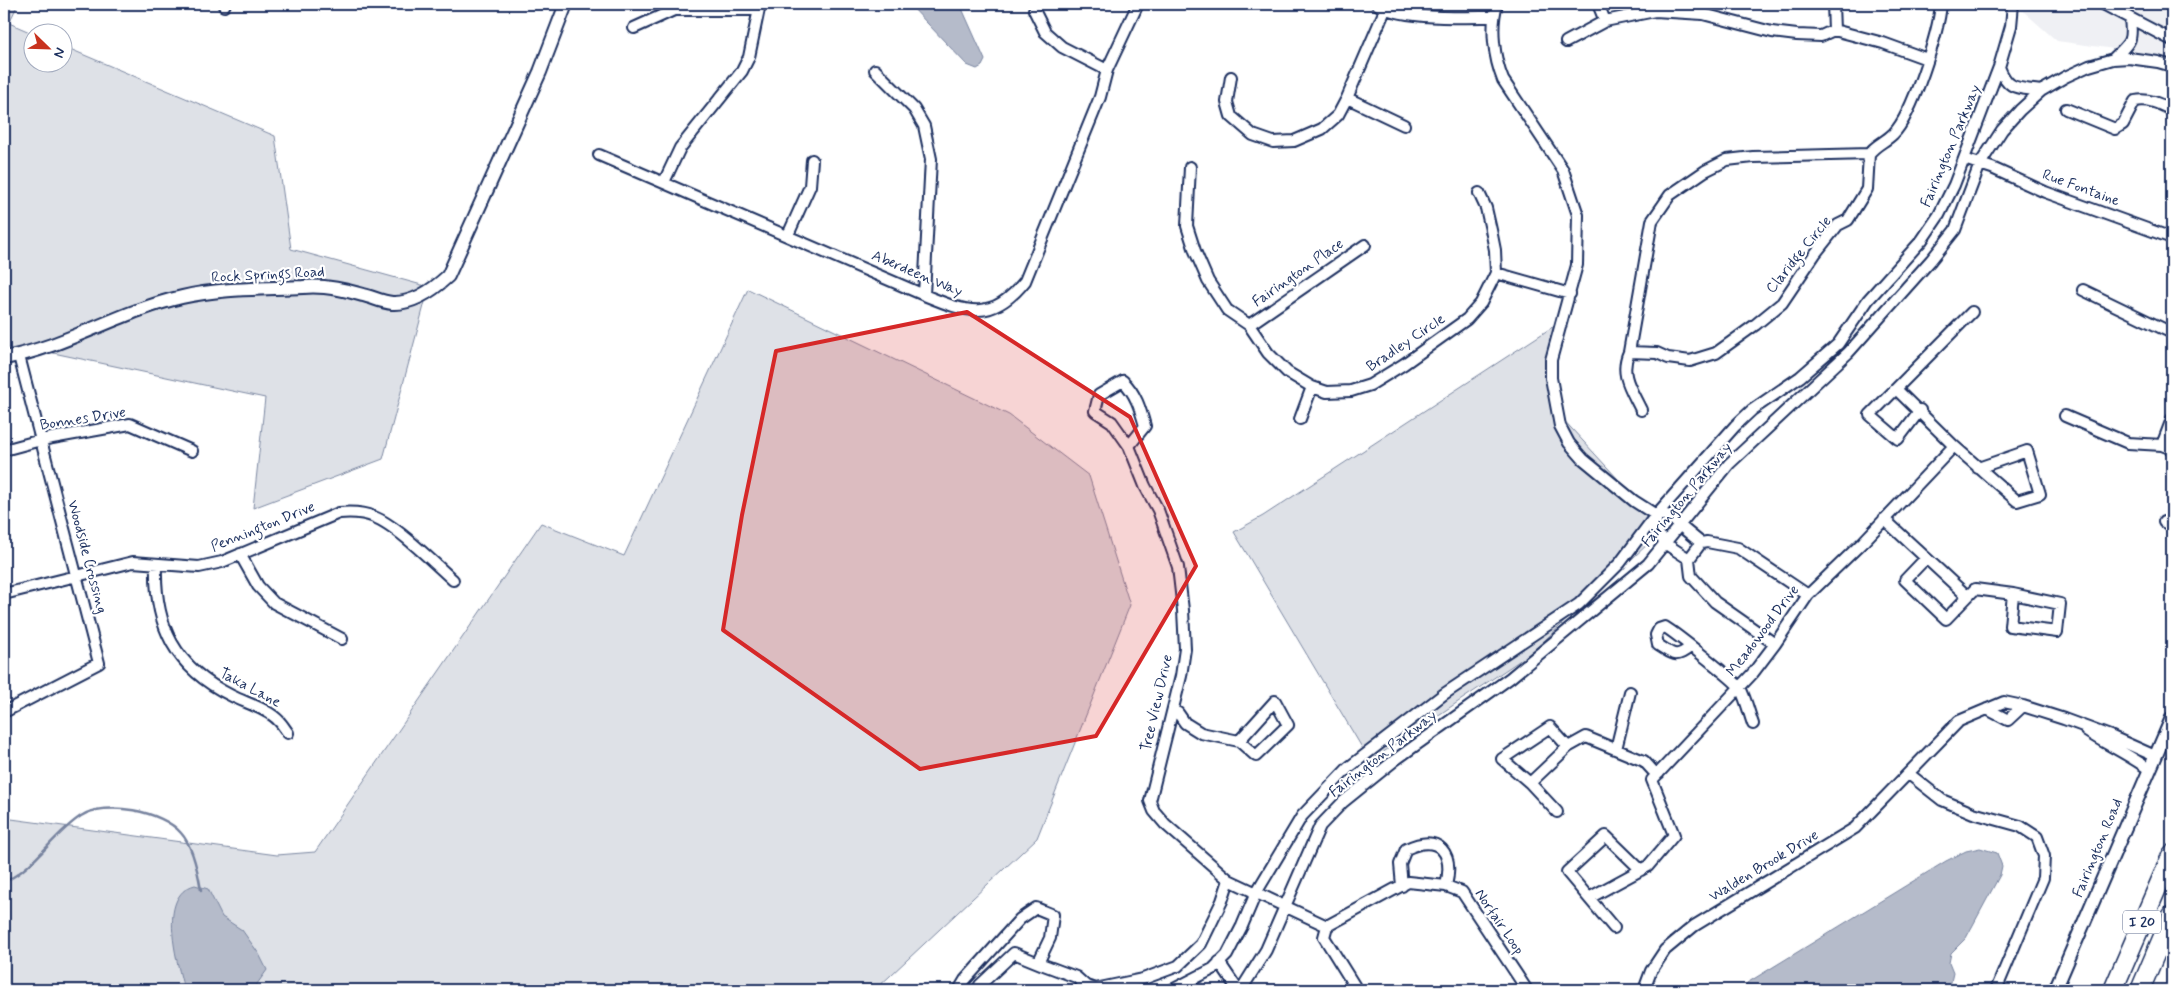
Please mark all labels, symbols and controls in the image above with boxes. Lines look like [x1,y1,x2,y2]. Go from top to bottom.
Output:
north arrow [22,22,72,72]
text: N [49,45,69,60]
street label: Fairington Parkway [1916,81,1986,210]
street label: Rue Fontaine [2040,165,2122,211]
street label: Claridge Circle [1762,212,1837,298]
street label: Fairington Place [1248,234,1348,312]
street label: Aberdeen Way [868,246,966,302]
street label: Rock Springs Road [211,262,325,289]
street label: Bradley Circle [1363,309,1449,377]
street label: Bonnes Drive [39,402,128,436]
street label: Fairington Parkway [1637,438,1737,552]
street label: Pennington Drive [208,497,319,558]
street label: Woodside Crossing [62,498,112,616]
street label: Meadowood Drive [1722,581,1804,681]
street label: Tree View Drive [1136,652,1178,753]
street label: Taka Lane [216,663,284,713]
street label: Fairington Parkway [1325,706,1441,802]
street label: Fairington Road [2068,795,2128,901]
street label: Walden Brook Drive [1705,825,1823,907]
street label: Norfair Loop [1470,885,1528,959]
road number: I 20 [2123,910,2161,934]

